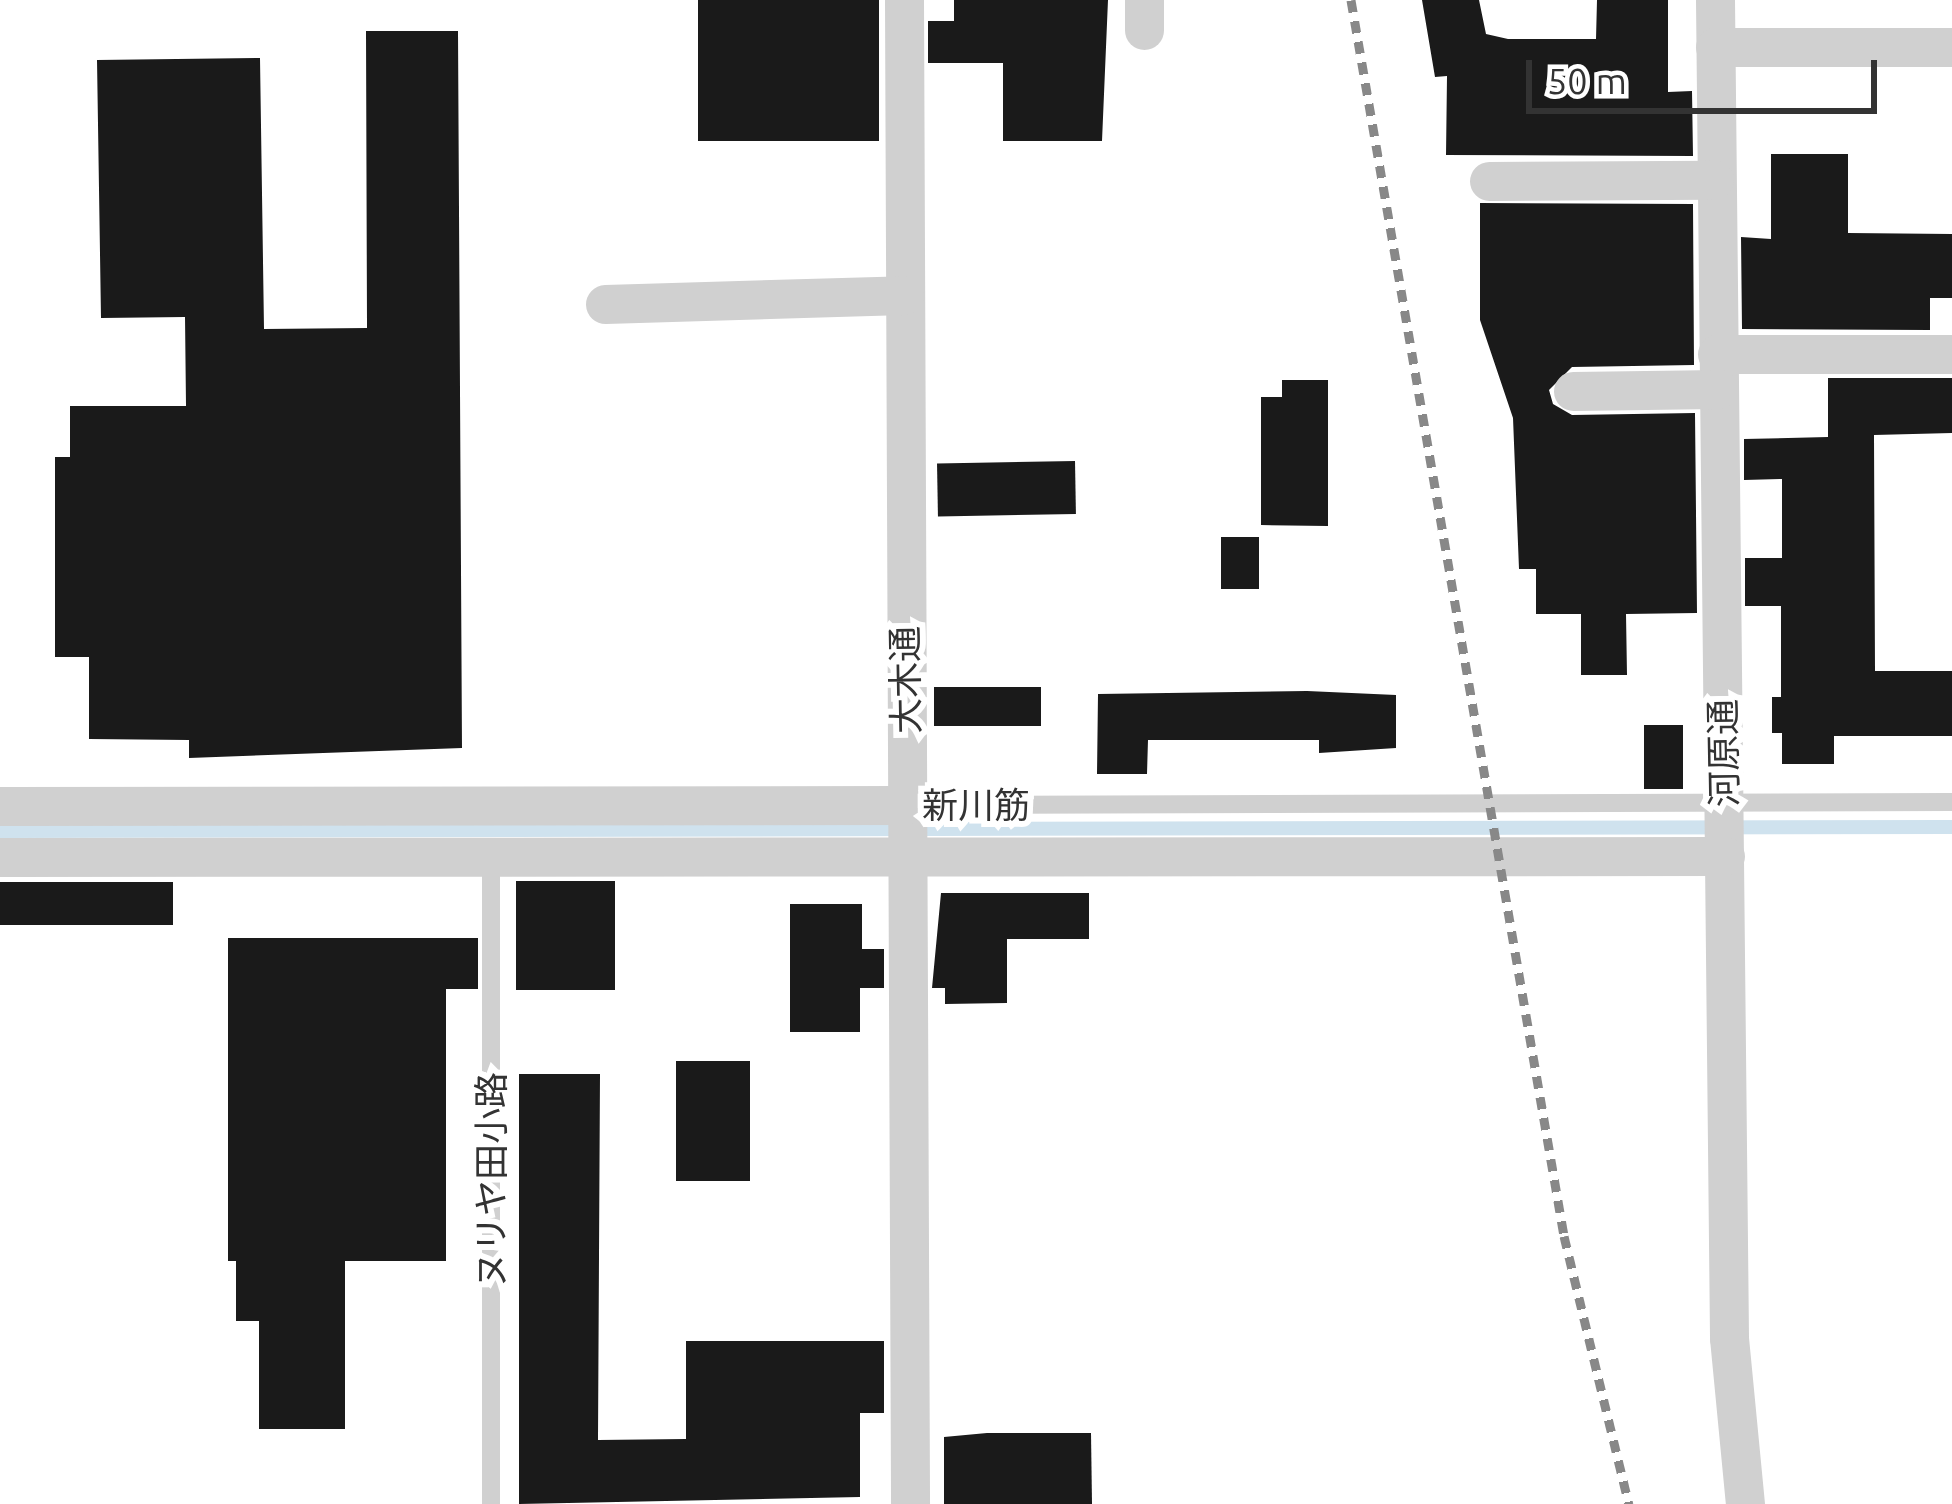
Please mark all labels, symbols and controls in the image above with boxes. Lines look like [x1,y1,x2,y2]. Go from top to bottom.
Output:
scale bar [1532,36,1883,110]
text: 50 m [1547,60,1627,101]
street label: 大木通 [882,626,928,734]
street label: 河原通 [1700,699,1746,807]
street label: 新川筋 [922,783,1030,827]
street label: ヌリヤ田小路 [469,1072,513,1288]

